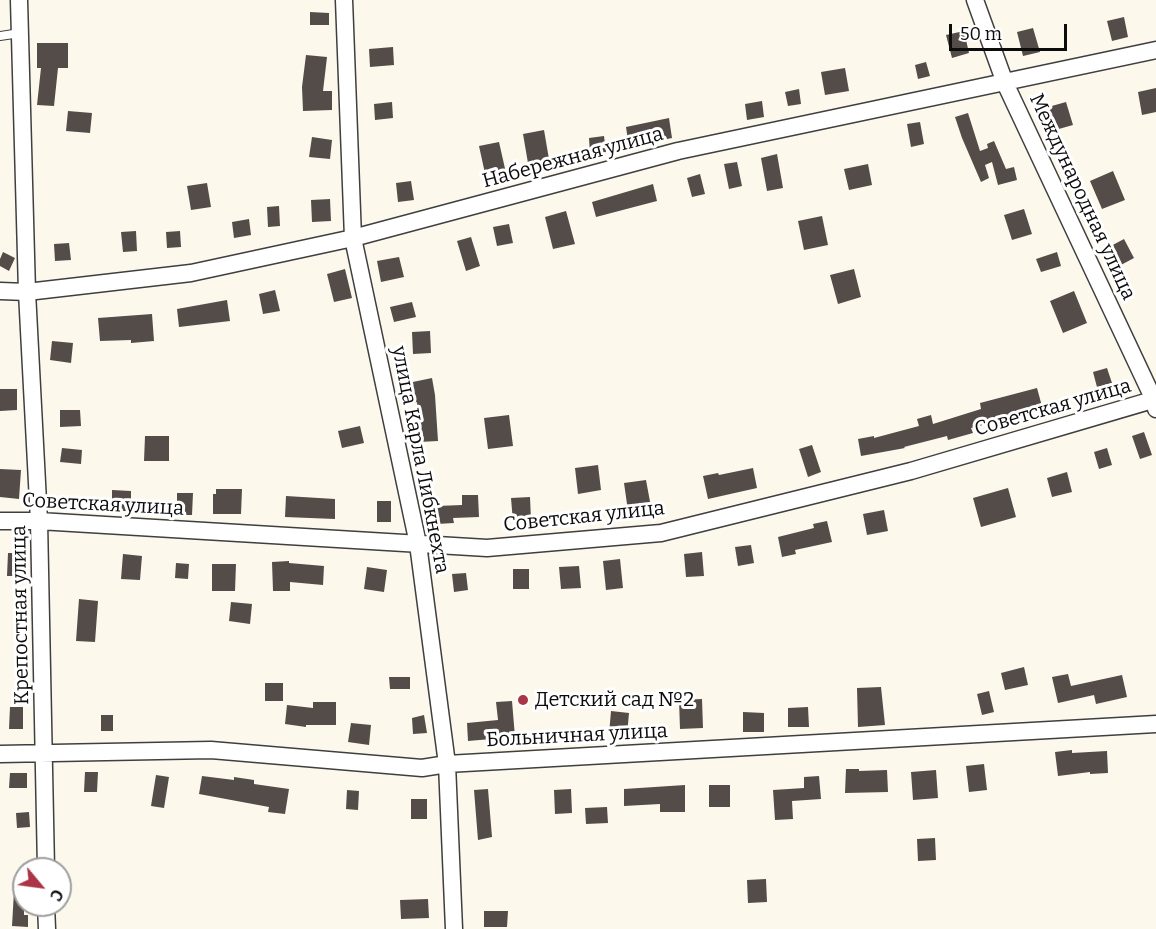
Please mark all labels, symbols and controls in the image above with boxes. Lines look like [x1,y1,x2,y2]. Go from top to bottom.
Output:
scale bar [952,12,1070,50]
text: 50 m [960,23,1002,45]
street label: Международная улица [1024,90,1140,304]
street label: Набережная улица [480,122,666,194]
street label: улица Карла Либкнехта [386,344,454,576]
street label: Советская улица [972,374,1134,442]
street label: Советская улица [22,489,184,521]
street label: Советская улица [502,497,666,537]
street label: Крепостная улица [7,525,35,705]
place label: Детский сад №2 [535,688,694,712]
marker: Детский сад №2 [516,693,530,707]
street label: Больничная улица [486,719,668,753]
north arrow [12,857,72,917]
text: С [46,886,67,904]

